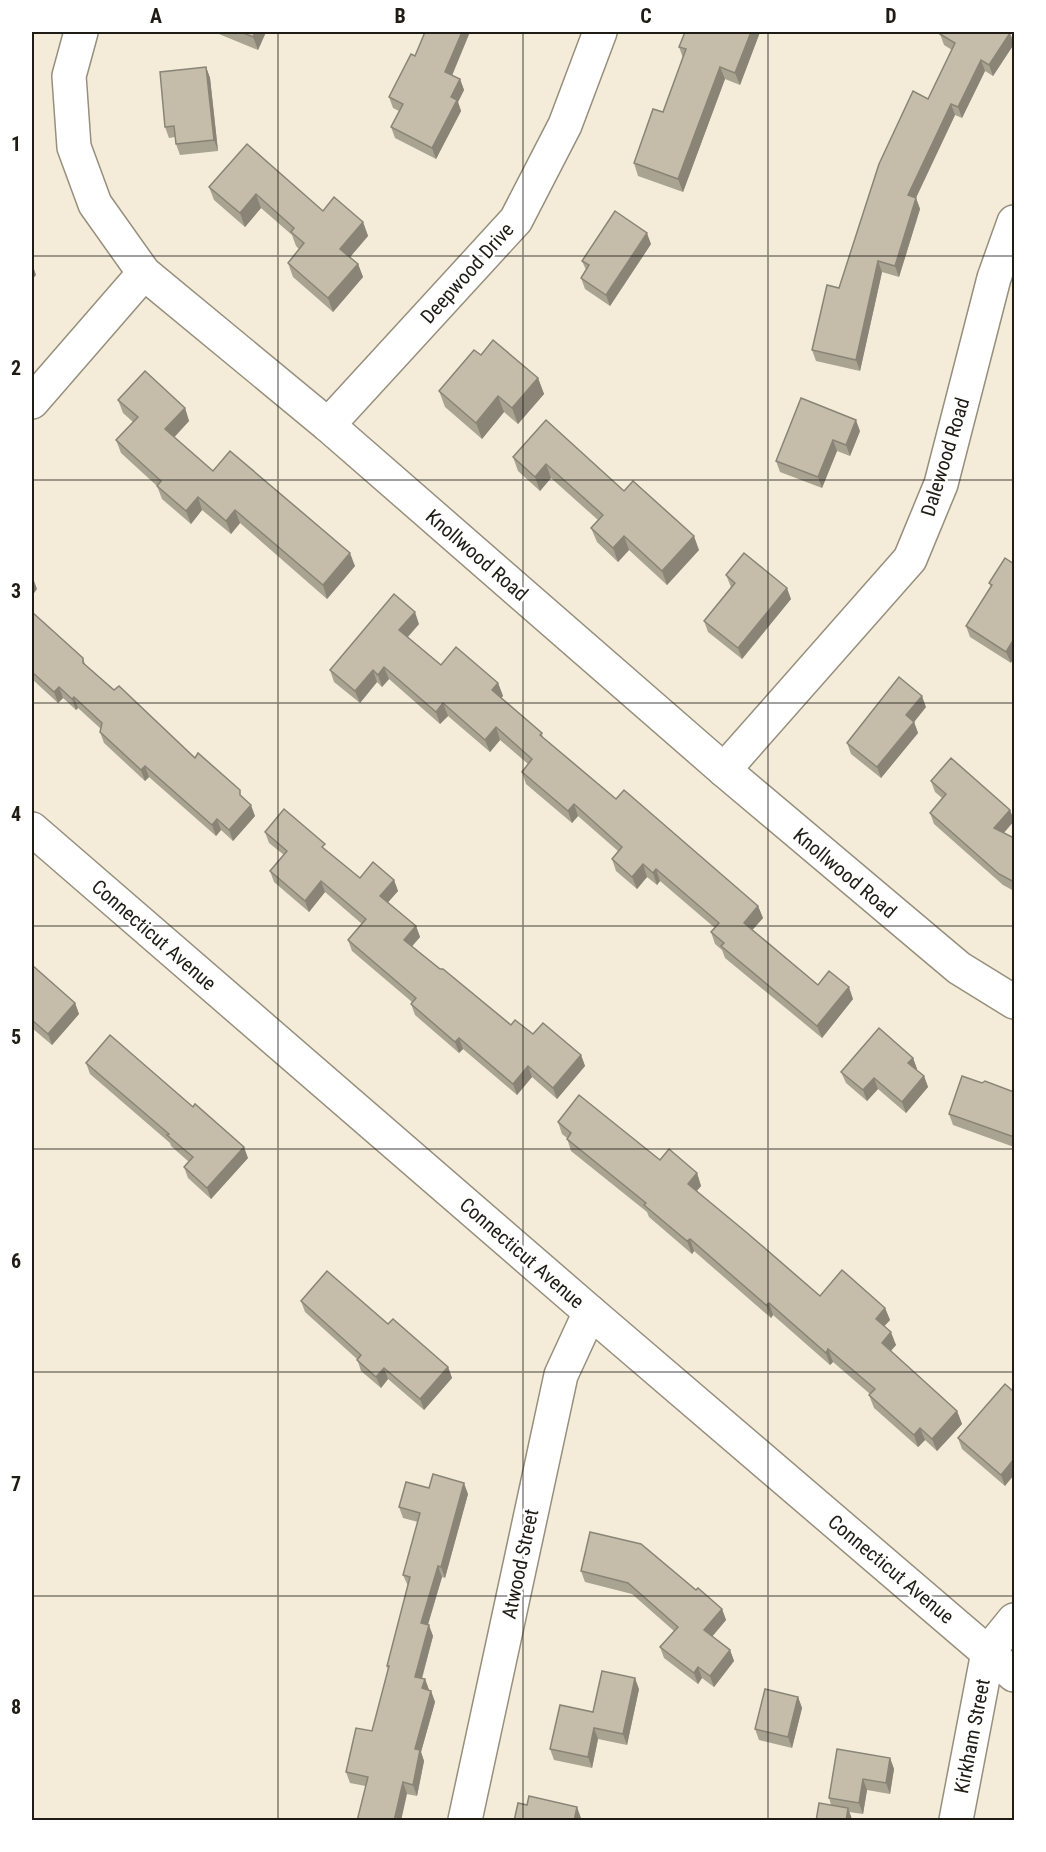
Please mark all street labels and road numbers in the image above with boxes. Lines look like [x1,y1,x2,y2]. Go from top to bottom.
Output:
street label: Deepwood Drive [415,218,519,328]
street label: Dalewood Road [916,395,974,519]
street label: Knollwood Road [421,504,533,606]
street label: Knollwood Road [789,823,901,923]
street label: Connecticut Avenue [87,874,221,996]
street label: Connecticut Avenue [455,1192,589,1314]
street label: Atwood Street [497,1507,543,1621]
street label: Connecticut Avenue [823,1509,959,1629]
street label: Kirkham Street [949,1677,995,1795]

